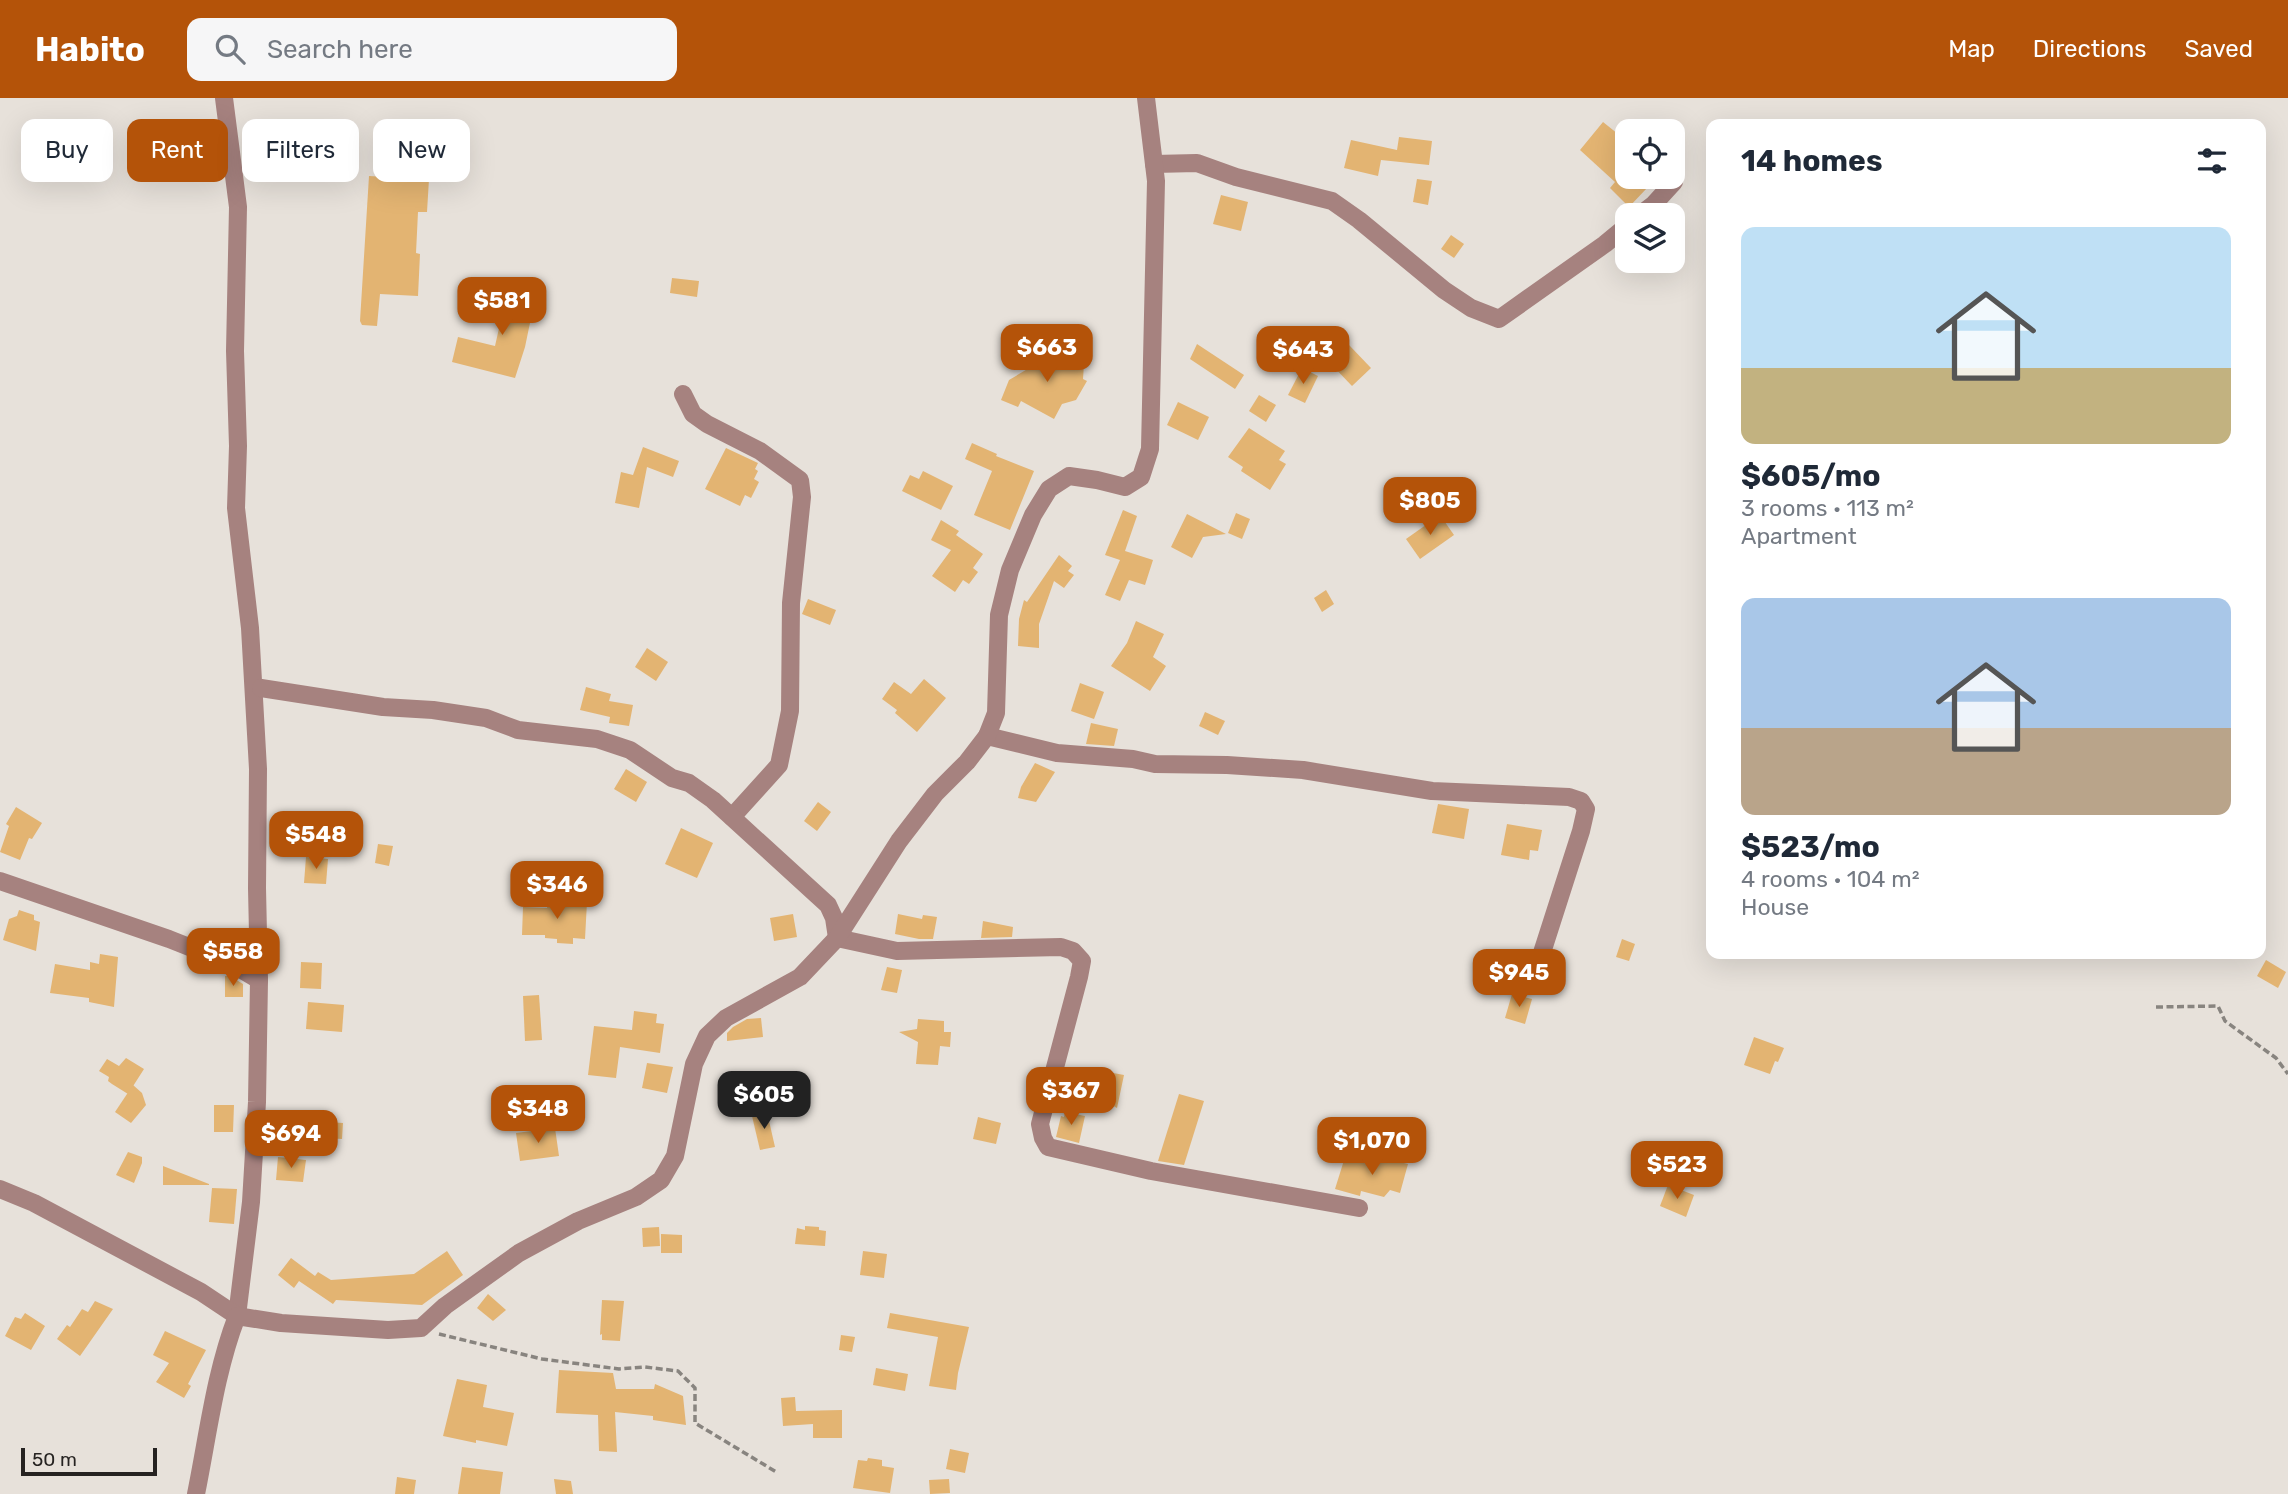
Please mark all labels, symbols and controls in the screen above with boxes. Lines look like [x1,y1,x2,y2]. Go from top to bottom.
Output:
search box [187,18,677,81]
text: Habito [35,30,145,69]
icon: search [211,30,249,68]
text: Search here [267,34,413,65]
text: Map [1948,35,1995,63]
text: Directions [2033,35,2146,63]
text: Saved [2184,35,2253,63]
chip: Buy [21,119,113,182]
chip: Rent [127,119,228,182]
chip: Filters [242,119,359,182]
chip: New [373,119,470,182]
map controls [1615,119,1685,273]
button: locate [1615,119,1685,189]
icon: filters [2193,142,2231,180]
text: 14 homes [1741,143,1883,179]
button: layers [1615,203,1685,273]
icon: home [1923,273,2049,399]
pin: $581 [461,278,543,337]
text: $581 [473,286,531,314]
pin: $663 [1006,324,1088,384]
pin: $643 [1262,327,1344,386]
text: $663 [1017,333,1077,361]
text: $643 [1272,335,1334,363]
text: $605/mo [1741,458,1881,494]
pin: $805 [1389,478,1471,537]
text: $805 [1399,486,1461,514]
text: 3 rooms · 113 m² [1741,494,1914,522]
text: Apartment [1741,522,1857,550]
icon: home [1923,644,2049,770]
pin: $548 [275,812,357,871]
text: $548 [285,820,347,848]
text: $523/mo [1741,829,1880,865]
pin: $346 [516,862,598,921]
text: 4 rooms · 104 m² [1741,865,1920,893]
text: $346 [526,870,588,898]
text: House [1741,893,1809,921]
pin: $558 [192,928,274,988]
text: $558 [203,937,263,965]
pin: $945 [1478,950,1560,1009]
text: $945 [1489,958,1549,986]
pin: $367 [1030,1068,1112,1127]
pin: $605 [723,1072,805,1131]
text: $367 [1042,1076,1100,1104]
text: $605 [734,1080,794,1108]
pin: $348 [497,1086,579,1145]
text: $348 [507,1094,569,1122]
pin: $694 [250,1110,332,1170]
pin: $1,070 [1315,1118,1429,1177]
text: $694 [261,1119,321,1147]
text: $1,070 [1333,1126,1411,1154]
pin: $523 [1636,1142,1718,1201]
text: $523 [1647,1150,1707,1178]
scale bar [21,1445,158,1477]
text: 50 m [32,1448,77,1471]

